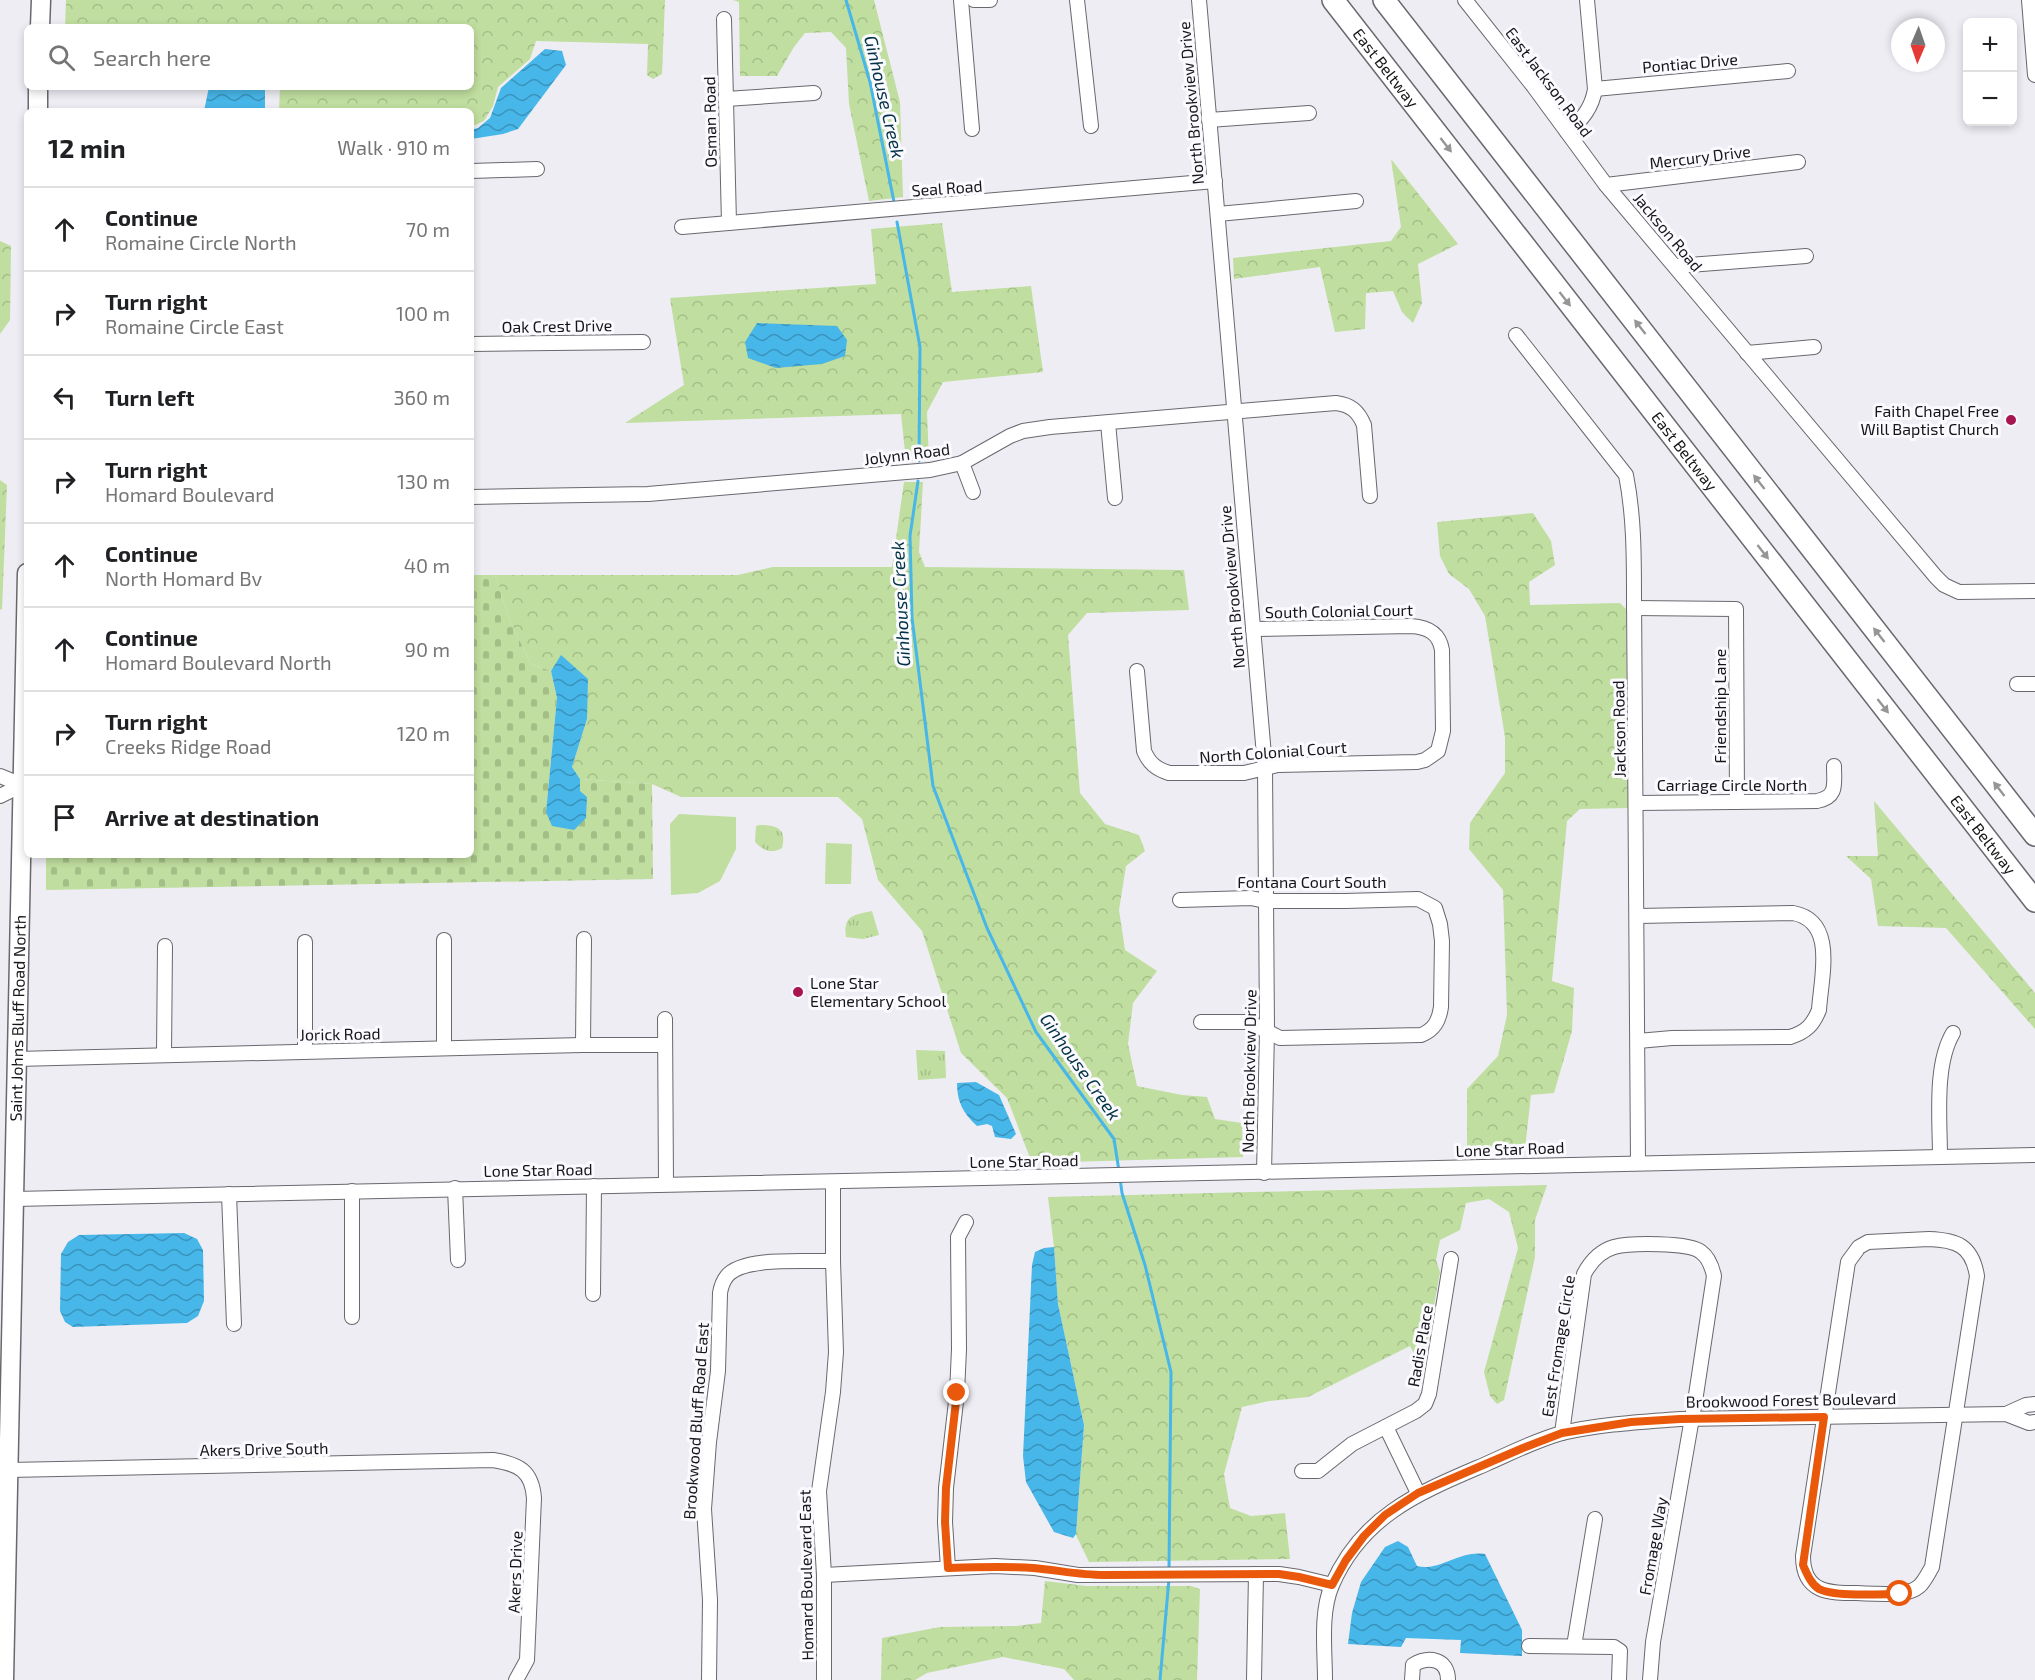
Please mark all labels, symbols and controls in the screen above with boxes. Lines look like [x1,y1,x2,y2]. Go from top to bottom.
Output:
north arrow [1891,18,1945,72]
map controls [1963,18,2017,126]
button: + [1963,18,2017,72]
street label: North Brookview Drive [1174,21,1207,185]
street label: East Jackson Road [1502,23,1597,140]
search box [24,24,474,90]
street label: East Beltway [1349,24,1423,111]
water label: Ginhouse Creek [860,33,910,160]
icon: search [45,41,78,74]
text: Search here [93,44,211,70]
street label: Pontiac Drive [1641,49,1739,76]
button: − [1963,72,2017,126]
street label: Osman Road [699,76,720,168]
text: 12 min [48,132,126,163]
text: Walk · 910 m [337,135,450,159]
one-way arrow [1439,137,1452,153]
street label: Mercury Drive [1648,141,1752,172]
street label: Seal Road [911,176,983,199]
street label: Jackson Road [1630,188,1707,275]
text: Continue [105,204,198,230]
icon: ahead [48,213,81,246]
text: 70 m [406,217,450,241]
text: Romaine Circle North [105,230,297,254]
text: Turn right [105,288,207,314]
one-way arrow [1559,291,1572,307]
icon: right [48,297,81,330]
text: 100 m [396,301,450,325]
text: Romaine Circle East [105,314,284,338]
street label: Oak Crest Drive [501,315,613,336]
one-way arrow [1634,320,1646,335]
icon: left [48,381,81,414]
text: Turn left [105,384,194,410]
text: 360 m [393,385,450,409]
place label: Faith Chapel Free Will Baptist Church [1861,401,1999,438]
street label: East Beltway [1648,407,1722,495]
marker: Faith Chapel Free Will Baptist Church [2004,413,2018,427]
street label: Jolynn Road [863,439,951,468]
text: Turn right [105,456,207,482]
icon: right [48,465,81,498]
text: 130 m [397,469,450,493]
one-way arrow [1754,474,1766,489]
text: Homard Boulevard [105,482,275,506]
street label: North Brookview Drive [1215,505,1248,669]
text: Continue [105,540,198,566]
water label: Ginhouse Creek [886,541,914,667]
one-way arrow [1756,544,1769,560]
icon: ahead [48,549,81,582]
text: 40 m [404,553,450,577]
text: North Homard Bv [105,566,262,590]
street label: South Colonial Court [1265,600,1413,621]
text: Continue [105,624,198,650]
one-way arrow [1874,628,1886,643]
icon: ahead [48,633,81,666]
text: 90 m [405,637,450,661]
street label: Friendship Lane [1710,649,1729,763]
text: Homard Boulevard North [105,650,332,674]
street label: Jackson Road [1608,680,1629,778]
one-way arrow [1876,698,1888,713]
text: Turn right [105,708,207,734]
icon: right [48,717,81,750]
text: 120 m [397,721,450,745]
text: Creeks Ridge Road [105,734,272,758]
street label: North Colonial Court [1199,737,1347,766]
street label: Carriage Circle North [1657,775,1807,794]
one-way arrow [1994,782,2006,797]
street label: East Beltway [1947,791,2021,878]
icon: arrive [48,801,81,834]
text: Arrive at destination [105,804,319,830]
street label: Fontana Court South [1237,872,1387,891]
street label: Saint Johns Bluff Road North [6,915,29,1122]
place label: Lone Star Elementary School [810,973,946,1010]
marker: Lone Star Elementary School [791,985,805,999]
street label: North Brookview Drive [1238,989,1259,1153]
water label: Ginhouse Creek [1036,1009,1126,1124]
street label: Jorick Road [299,1023,381,1044]
street label: Lone Star Road [1455,1137,1565,1160]
street label: Lone Star Road [969,1150,1079,1171]
street label: Lone Star Road [483,1159,593,1180]
street label: East Fromage Circle [1537,1274,1578,1418]
street label: Radis Place [1403,1304,1436,1388]
street label: Brookwood Bluff Road East [679,1322,712,1520]
route end [943,1379,969,1405]
street label: Brookwood Forest Boulevard [1686,1388,1896,1411]
street label: Akers Drive South [199,1438,328,1459]
street label: Homard Boulevard East [795,1489,816,1661]
street label: Fromage Way [1635,1495,1671,1597]
street label: Akers Drive [504,1530,525,1614]
route start [1886,1580,1912,1606]

